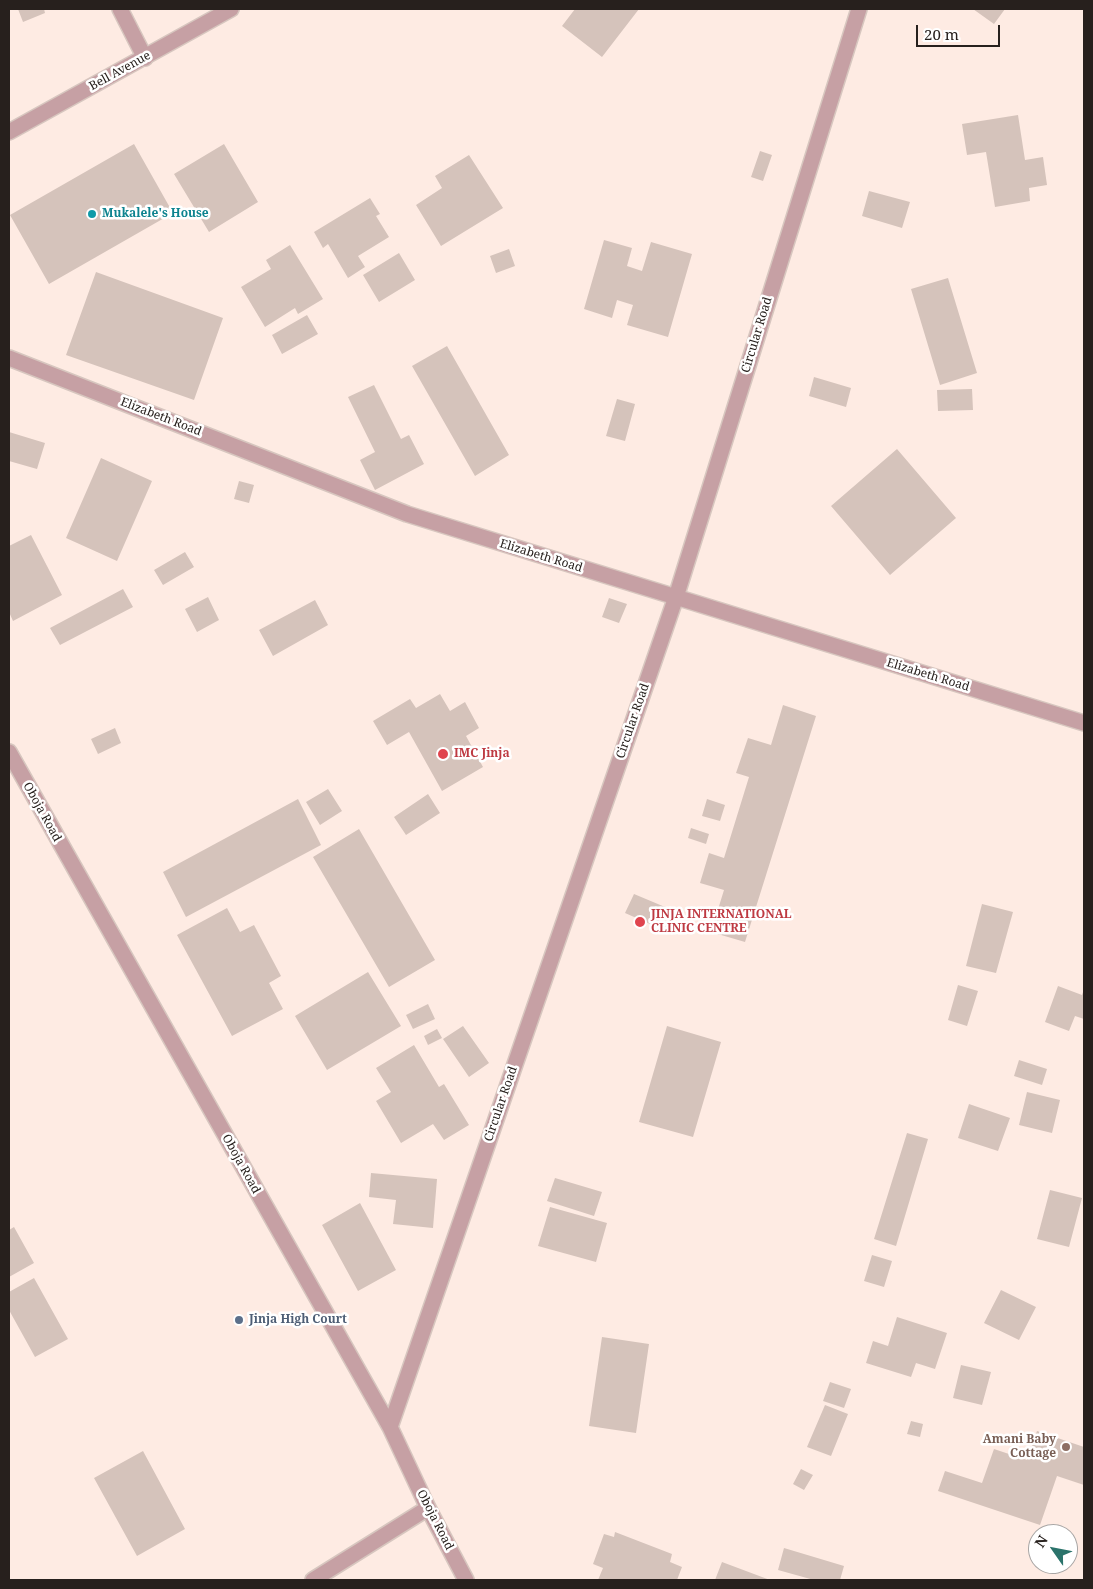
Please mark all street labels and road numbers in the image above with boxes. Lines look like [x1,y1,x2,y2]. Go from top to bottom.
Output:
street label: Bell Avenue [87,48,153,94]
street label: Circular Road [739,295,775,375]
street label: Elizabeth Road [118,395,204,439]
street label: Elizabeth Road [498,537,584,575]
street label: Elizabeth Road [885,656,971,694]
street label: Circular Road [613,682,653,760]
street label: Oboja Road [20,780,64,844]
street label: Circular Road [481,1065,521,1143]
street label: Oboja Road [219,1132,263,1196]
street label: Oboja Road [414,1488,456,1552]

